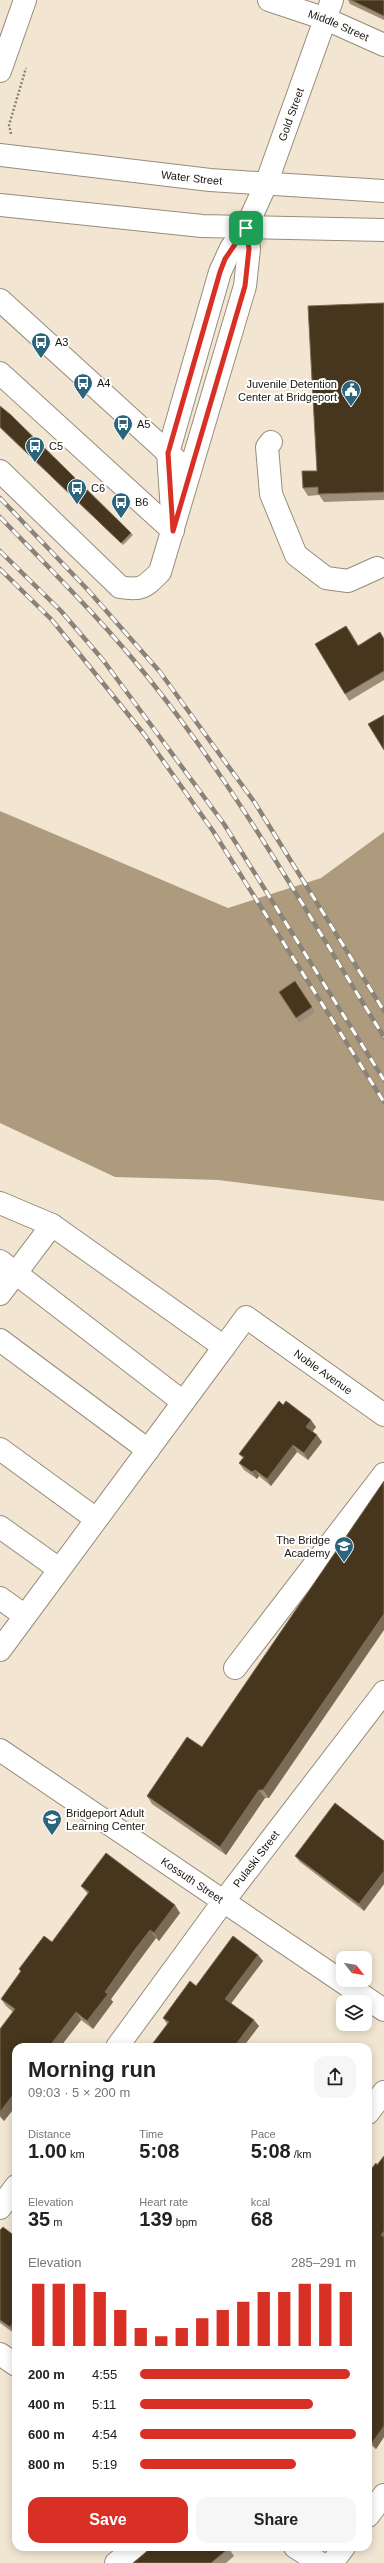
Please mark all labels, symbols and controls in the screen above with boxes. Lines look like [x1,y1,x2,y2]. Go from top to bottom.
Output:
street label: Middle Street [307,7,371,43]
street label: Gold Street [276,86,306,143]
street label: Water Street [160,168,223,187]
pin [229,211,263,245]
icon: arrive [235,217,257,239]
bus stop icon: A3 [30,331,52,359]
place label: A3 [55,336,68,348]
bus stop icon: A4 [72,372,94,400]
place label: A4 [97,377,110,389]
place label: Juvenile Detention Center at Bridgeport [238,378,337,403]
public building icon: Juvenile Detention Center at Bridgeport [340,379,362,407]
bus stop icon: A5 [112,413,134,441]
place label: A5 [137,418,150,430]
bus stop icon: C5 [24,435,46,463]
place label: C5 [49,440,63,452]
bus stop icon: C6 [66,477,88,505]
place label: C6 [91,482,105,494]
bus stop icon: B6 [110,491,132,519]
place label: B6 [135,496,148,508]
street label: Noble Avenue [292,1347,355,1397]
place label: The Bridge Academy [276,1534,330,1559]
school or university icon: The Bridge Academy [333,1535,355,1563]
place label: Bridgeport Adult Learning Center [66,1807,145,1832]
school or university icon: Bridgeport Adult Learning Center [41,1808,63,1836]
street label: Pulaski Street [231,1828,282,1889]
street label: Kossuth Street [159,1855,225,1905]
north arrow [336,1951,372,1987]
map controls [336,1951,372,2031]
button: layers [336,1995,372,2031]
button: share [314,2056,356,2098]
text: Morning run [28,2057,156,2082]
text: 09:03 · 5 × 200 m [28,2085,130,2100]
text: Distance [28,2128,71,2140]
text: Time [139,2128,163,2140]
text: Pace [251,2128,276,2140]
text: 1.00 [28,2140,67,2162]
text: 5:08 [139,2140,179,2162]
text: 5:08 [251,2140,291,2162]
text: km [67,2148,85,2160]
text: /km [291,2148,311,2160]
text: Elevation [28,2196,73,2208]
text: Heart rate [139,2196,188,2208]
text: kcal [251,2196,270,2208]
text: 35 [28,2208,50,2230]
text: 139 [139,2208,173,2230]
text: 68 [251,2208,273,2230]
text: m [50,2216,62,2228]
text: bpm [173,2216,197,2228]
text: Elevation [28,2255,81,2270]
text: 285–291 m [291,2255,356,2270]
text: 200 m [28,2367,65,2382]
text: 4:55 [92,2367,117,2382]
text: 400 m [28,2397,65,2412]
text: 5:11 [92,2397,116,2412]
text: 600 m [28,2427,65,2442]
text: 4:54 [92,2427,117,2442]
text: 800 m [28,2457,65,2472]
text: 5:19 [92,2457,117,2472]
button: Save [28,2497,188,2543]
button: Share [196,2497,356,2543]

